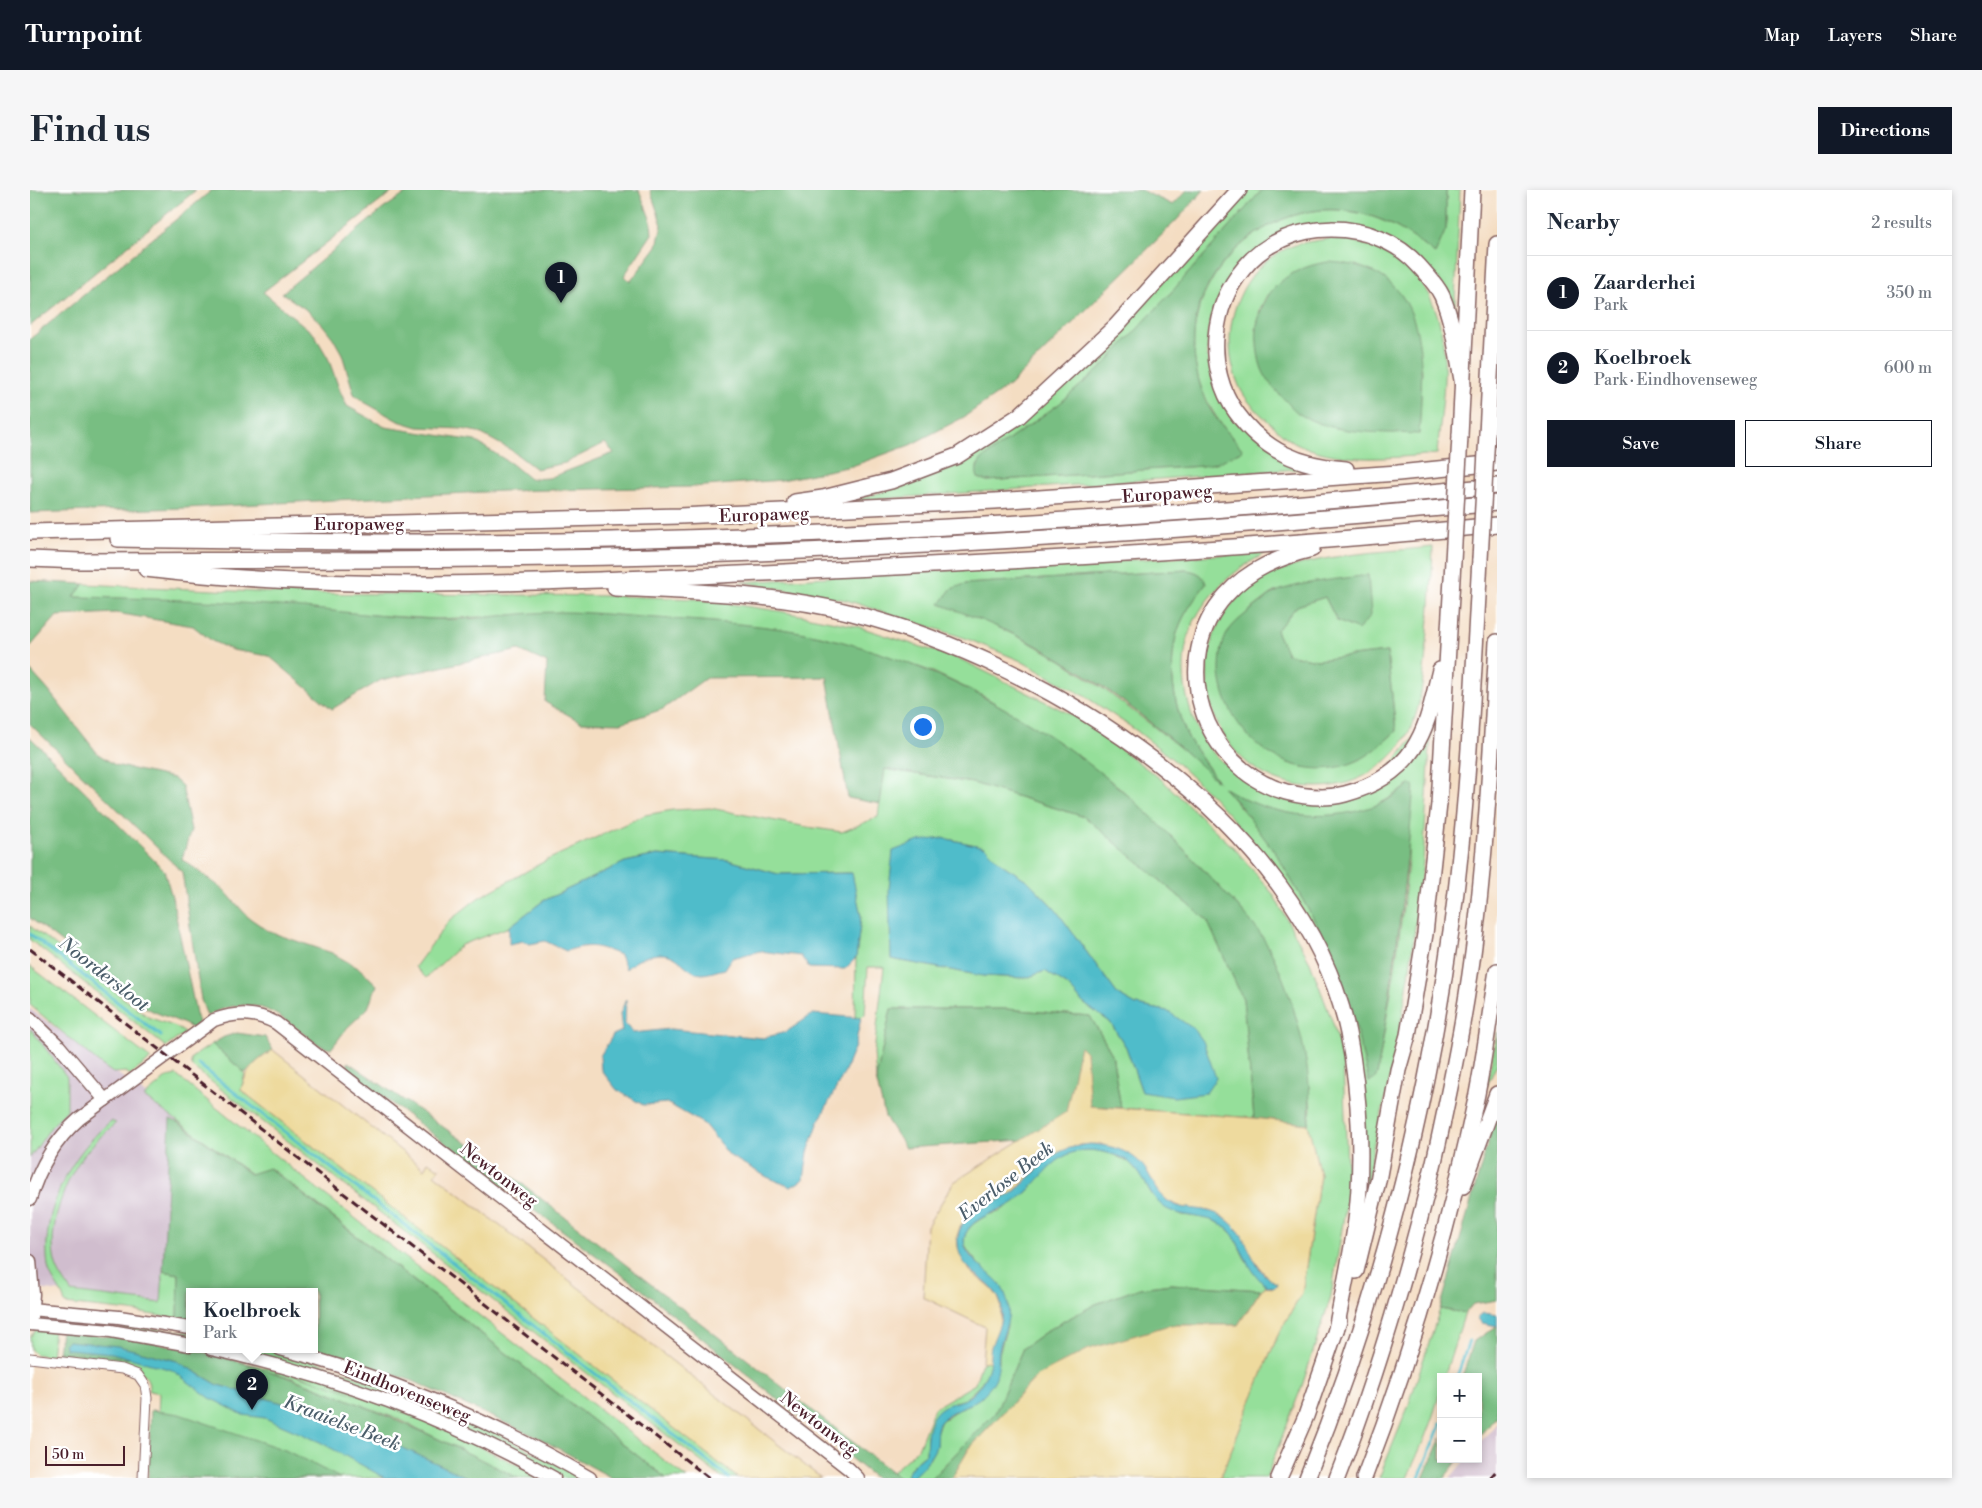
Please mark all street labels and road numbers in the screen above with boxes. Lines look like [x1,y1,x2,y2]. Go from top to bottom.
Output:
street label: Europaweg [1121,479,1214,509]
street label: Europaweg [718,502,810,528]
street label: Europaweg [314,513,405,536]
street label: Newtonweg [456,1138,543,1213]
street label: Eindhovenseweg [340,1356,475,1428]
street label: Newtonweg [776,1387,863,1462]

